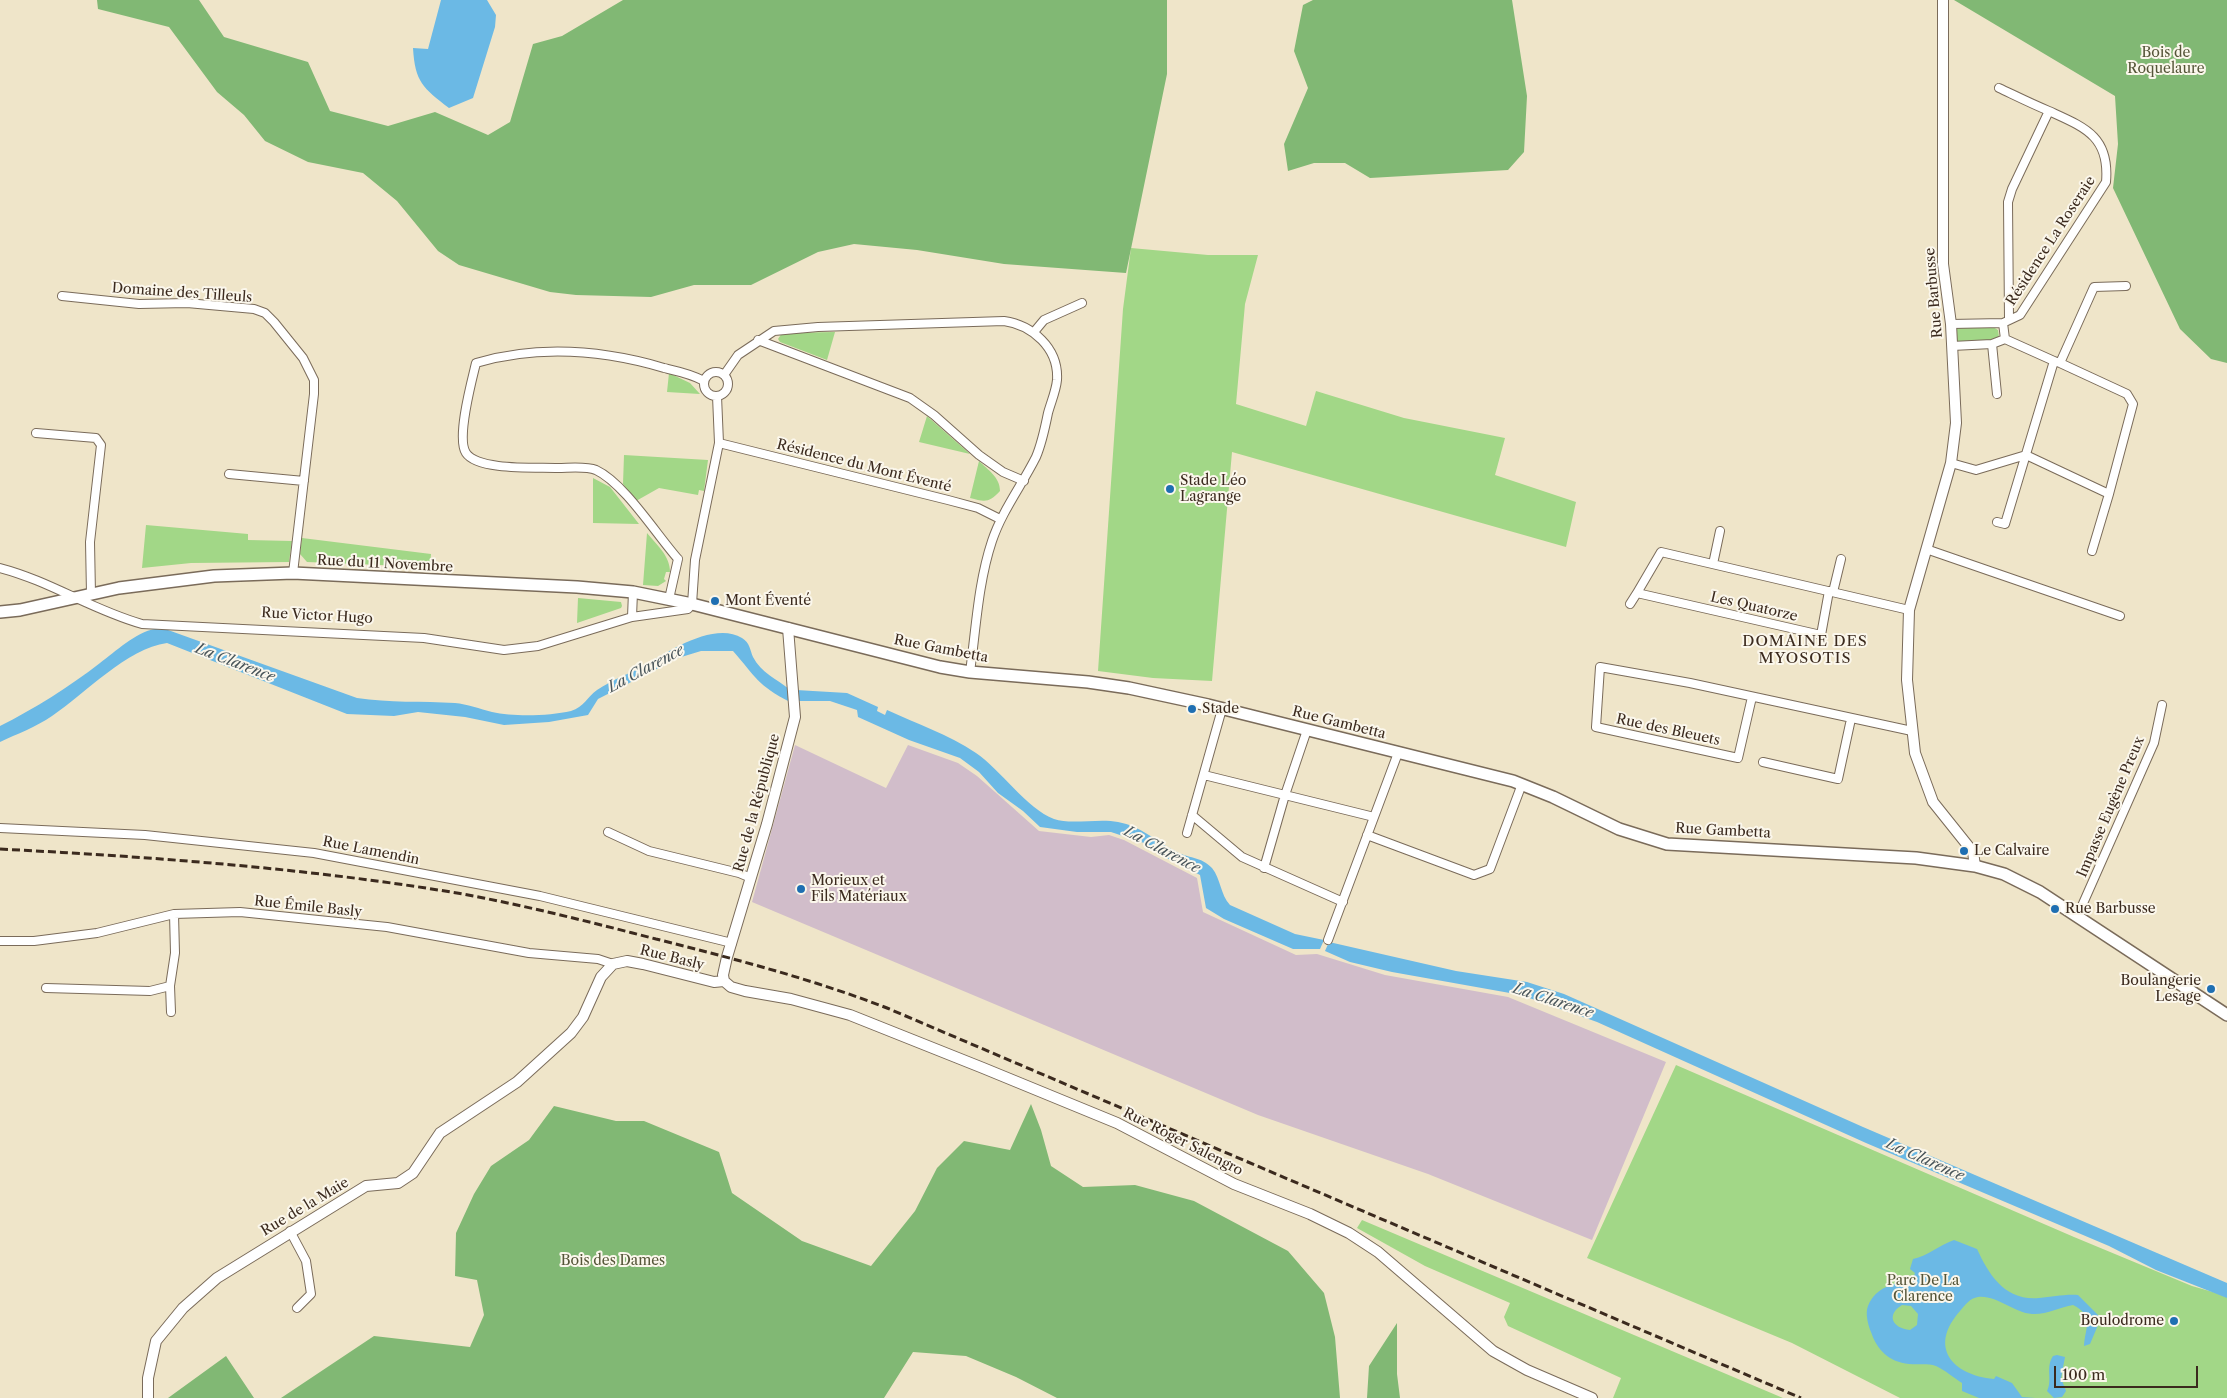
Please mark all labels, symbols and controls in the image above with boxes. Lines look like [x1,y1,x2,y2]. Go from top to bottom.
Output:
park label: Bois de Roquelaure [2127,45,2205,78]
street label: Résidence La Roseraie [2003,173,2099,309]
street label: Rue Barbusse [1922,247,1946,339]
street label: Domaine des Tilleuls [111,280,253,306]
street label: Résidence du Mont Éventé [775,436,953,496]
place label: Stade Léo Lagrange [1180,473,1246,506]
marker: Stade Léo Lagrange [1164,483,1176,495]
street label: Rue du 11 Novembre [317,552,453,576]
street label: Les Quatorze [1709,589,1799,625]
place label: Mont Éventé [725,593,811,609]
marker: Mont Éventé [709,595,721,607]
street label: Rue Victor Hugo [261,605,373,627]
street label: Rue Gambetta [892,632,990,666]
district label: DOMAINE DES MYOSOTIS [1741,633,1869,668]
water label: La Clarence [193,640,277,686]
water label: La Clarence [605,641,687,697]
place label: Stade [1202,701,1239,717]
marker: Stade [1186,703,1198,715]
street label: Rue Gambetta [1291,703,1387,743]
street label: Rue des Bleuets [1615,711,1721,749]
street label: Rue de la République [730,732,784,874]
street label: Impasse Eugène Preux [2074,734,2148,880]
street label: Rue Gambetta [1675,820,1771,842]
water label: La Clarence [1121,822,1203,878]
street label: Rue Lamendin [321,833,421,869]
place label: Le Calvaire [1974,843,2049,859]
marker: Le Calvaire [1958,845,1970,857]
place label: Morieux et Fils Matériaux [811,873,907,906]
marker: Morieux et Fils Matériaux [795,883,807,895]
street label: Rue Émile Basly [253,893,363,921]
place label: Rue Barbusse [2065,901,2156,917]
marker: Rue Barbusse [2049,903,2061,915]
street label: Rue Basly [638,942,706,974]
place label: Boulangerie Lesage [2121,973,2201,1006]
water label: La Clarence [1510,980,1596,1022]
marker: Boulangerie Lesage [2205,983,2217,995]
street label: Rue Roger Salengro [1120,1105,1246,1179]
water label: La Clarence [1883,1135,1967,1185]
street label: Rue de la Maie [258,1174,352,1240]
park label: Bois des Dames [561,1253,665,1269]
park label: Parc De La Clarence [1887,1273,1959,1305]
place label: Boulodrome [2081,1313,2164,1329]
marker: Boulodrome [2168,1315,2180,1327]
scale bar [2057,1356,2201,1388]
text: 100 m [2062,1365,2105,1384]

